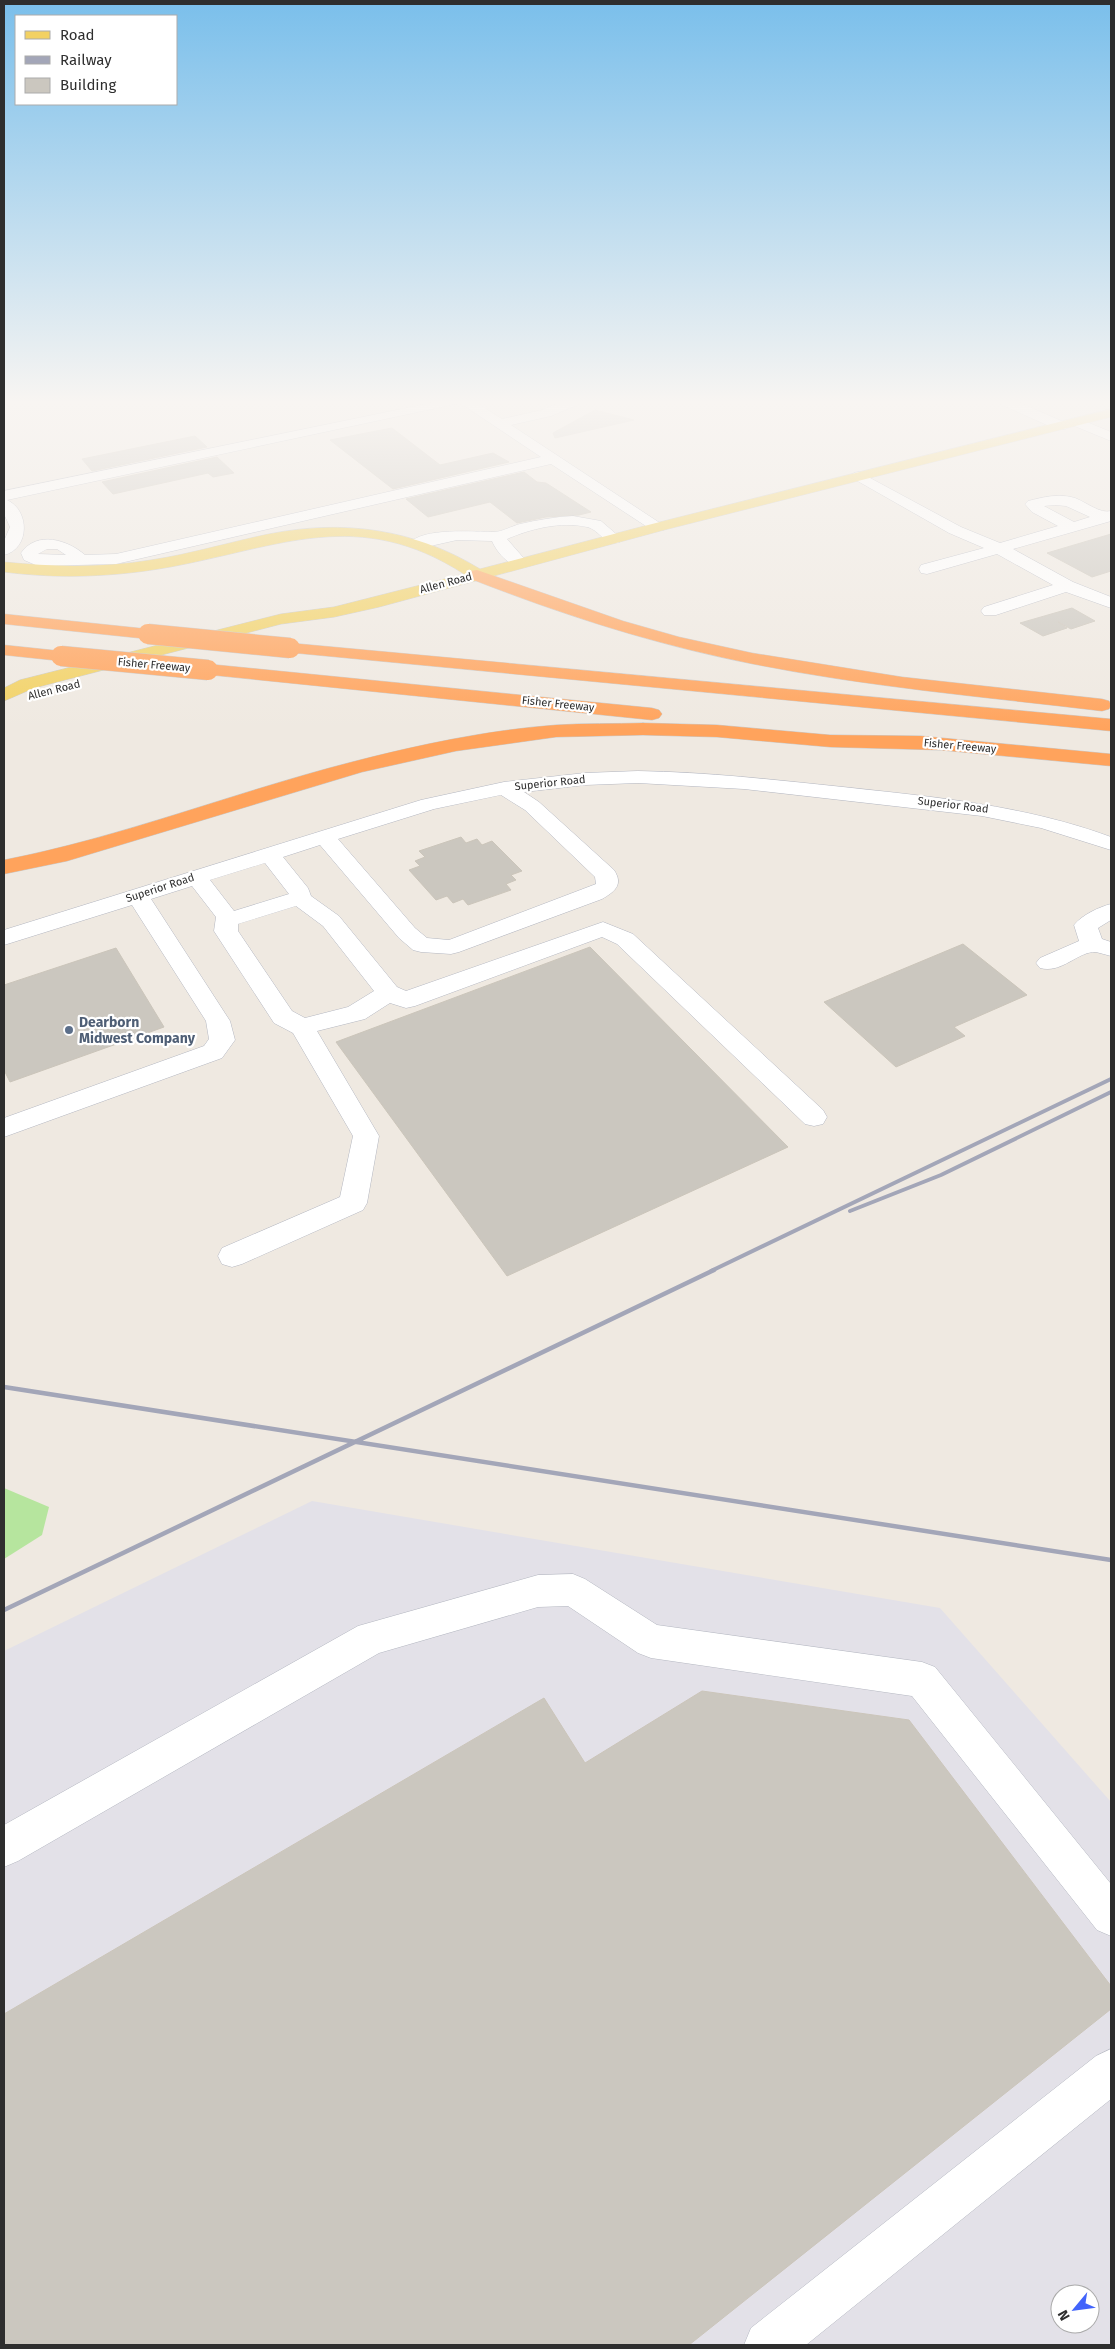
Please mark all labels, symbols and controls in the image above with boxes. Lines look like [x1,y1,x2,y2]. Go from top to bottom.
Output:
legend [15,15,178,105]
text: Road [60,26,95,44]
text: Railway [60,51,112,69]
text: Building [60,76,116,94]
street label: Allen Road [419,570,473,596]
street label: Fisher Freeway [117,655,191,675]
street label: Allen Road [27,677,81,703]
street label: Fisher Freeway [521,694,595,714]
street label: Fisher Freeway [923,736,997,756]
street label: Superior Road [514,773,586,793]
street label: Superior Road [917,794,989,816]
street label: Superior Road [124,871,196,905]
place label: Dearborn Midwest Company [79,1014,196,1047]
marker: Dearborn Midwest Company [63,1024,75,1036]
north arrow [1050,2284,1100,2334]
text: N [1054,2307,1074,2323]

